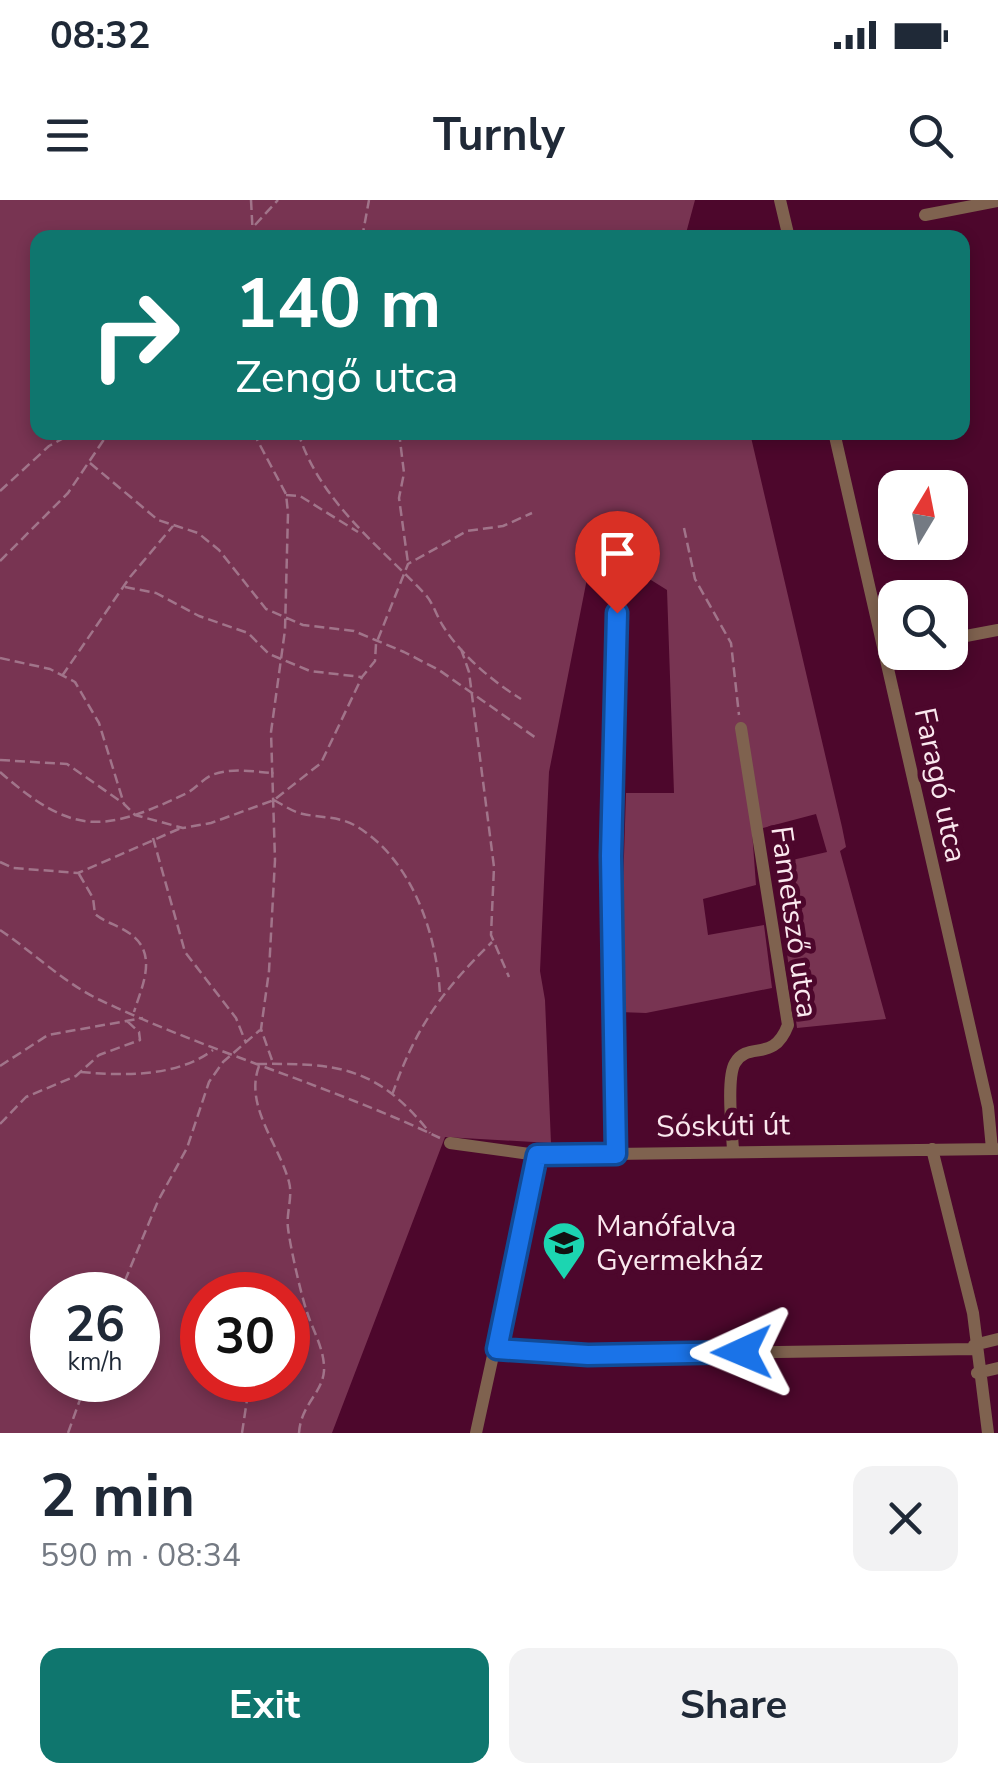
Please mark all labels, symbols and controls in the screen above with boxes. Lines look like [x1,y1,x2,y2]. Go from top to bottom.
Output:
text: 08:32 [50,10,151,61]
text: Turnly [433,105,565,166]
icon: menu [40,108,95,163]
icon: search [903,108,958,163]
text: 140 m [235,256,441,352]
icon: right [70,270,200,400]
text: Zengő utca [235,347,459,408]
north arrow [878,470,968,560]
map controls [878,470,968,670]
pin [575,511,660,614]
icon: arrive [590,526,645,581]
button: search [878,580,968,670]
street label: Faragó utca [904,704,976,866]
street label: Fametsző utca [760,824,828,1020]
street label: Sóskúti út [656,1104,791,1148]
place label: Manófalva Gyermekház [596,1206,763,1281]
school or university icon: Manófalva Gyermekház [541,1220,587,1281]
speed limit sign: 30 [180,1272,310,1402]
text: 26 [65,1290,125,1359]
position arrow [690,1300,794,1404]
text: km/h [67,1345,123,1379]
text: 2 min [40,1455,195,1537]
button: close [853,1466,958,1571]
text: 590 m · 08:34 [40,1534,241,1577]
button: Exit [40,1648,489,1763]
button: Share [509,1648,958,1763]

